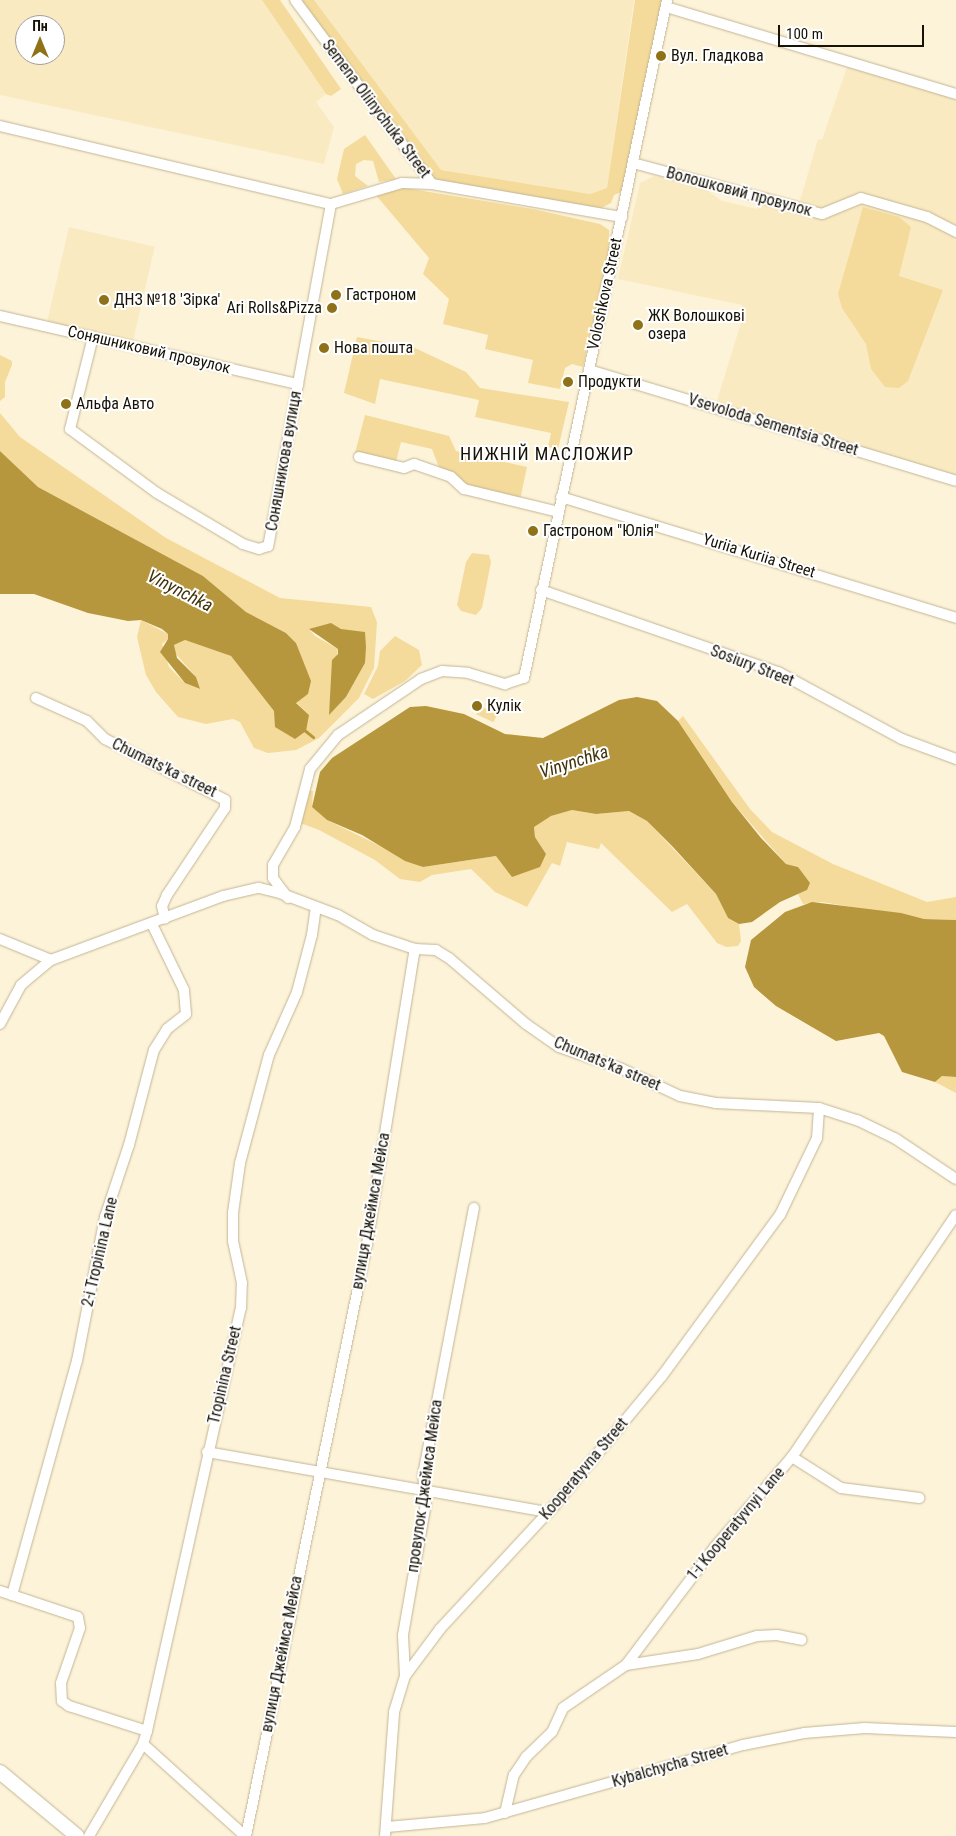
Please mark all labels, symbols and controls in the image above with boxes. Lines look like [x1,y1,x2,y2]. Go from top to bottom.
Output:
north arrow [15,15,65,65]
scale bar [781,15,927,47]
text: Пн [32,18,48,34]
text: 100 m [786,25,823,43]
street label: Semena Oliinychuka Street [318,36,434,182]
place label: Вул. Гладкова [671,46,764,66]
marker: Вул. Гладкова [655,50,667,62]
street label: Волошковий провулок [664,163,814,221]
street label: Voloshkova Street [584,236,626,352]
place label: Гастроном [346,285,416,305]
marker: Гастроном [330,289,342,301]
place label: ДНЗ №18 'Зірка' [114,290,220,310]
marker: ДНЗ №18 'Зірка' [98,294,110,306]
place label: Ari Rolls&Pizza [226,298,322,318]
marker: Ari Rolls&Pizza [326,302,338,314]
place label: ЖК Волошкові озера [648,306,745,344]
marker: ЖК Волошкові озера [632,319,644,331]
street label: Соняшниковий провулок [66,322,232,378]
place label: Нова пошта [334,338,413,358]
marker: Нова пошта [318,342,330,354]
place label: Продукти [578,372,641,392]
marker: Продукти [562,376,574,388]
street label: Соняшникова вулиця [262,389,306,533]
street label: Vsevoloda Sementsia Street [686,390,860,460]
place label: Альфа Авто [76,394,154,414]
marker: Альфа Авто [60,398,72,410]
district label: НИЖНІЙ МАСЛОЖИР [458,443,636,465]
place label: Гастроном "Юлія" [543,521,659,541]
marker: Гастроном "Юлія" [527,525,539,537]
street label: Yuriia Kuriia Street [700,530,818,582]
water label: Vinynchka [144,565,216,617]
street label: Sosiury Street [708,641,796,691]
place label: Кулік [487,696,522,716]
marker: Кулік [471,700,483,712]
street label: Chumats'ka street [109,734,219,802]
water label: Vinynchka [537,741,611,783]
street label: Chumats'ka street [551,1033,663,1095]
street label: вулиця Джеймса Мейса [348,1131,394,1291]
street label: 2-i Tropinina Lane [78,1195,122,1309]
street label: Tropinina Street [204,1324,246,1426]
street label: провулок Джеймса Мейса [403,1398,447,1574]
street label: Kooperatyvna Street [536,1414,632,1524]
street label: 1-i Kooperatyvnyi Lane [683,1463,789,1585]
street label: вулиця Джеймса Мейса [257,1574,307,1734]
street label: Kybalchycha Street [610,1740,730,1792]

